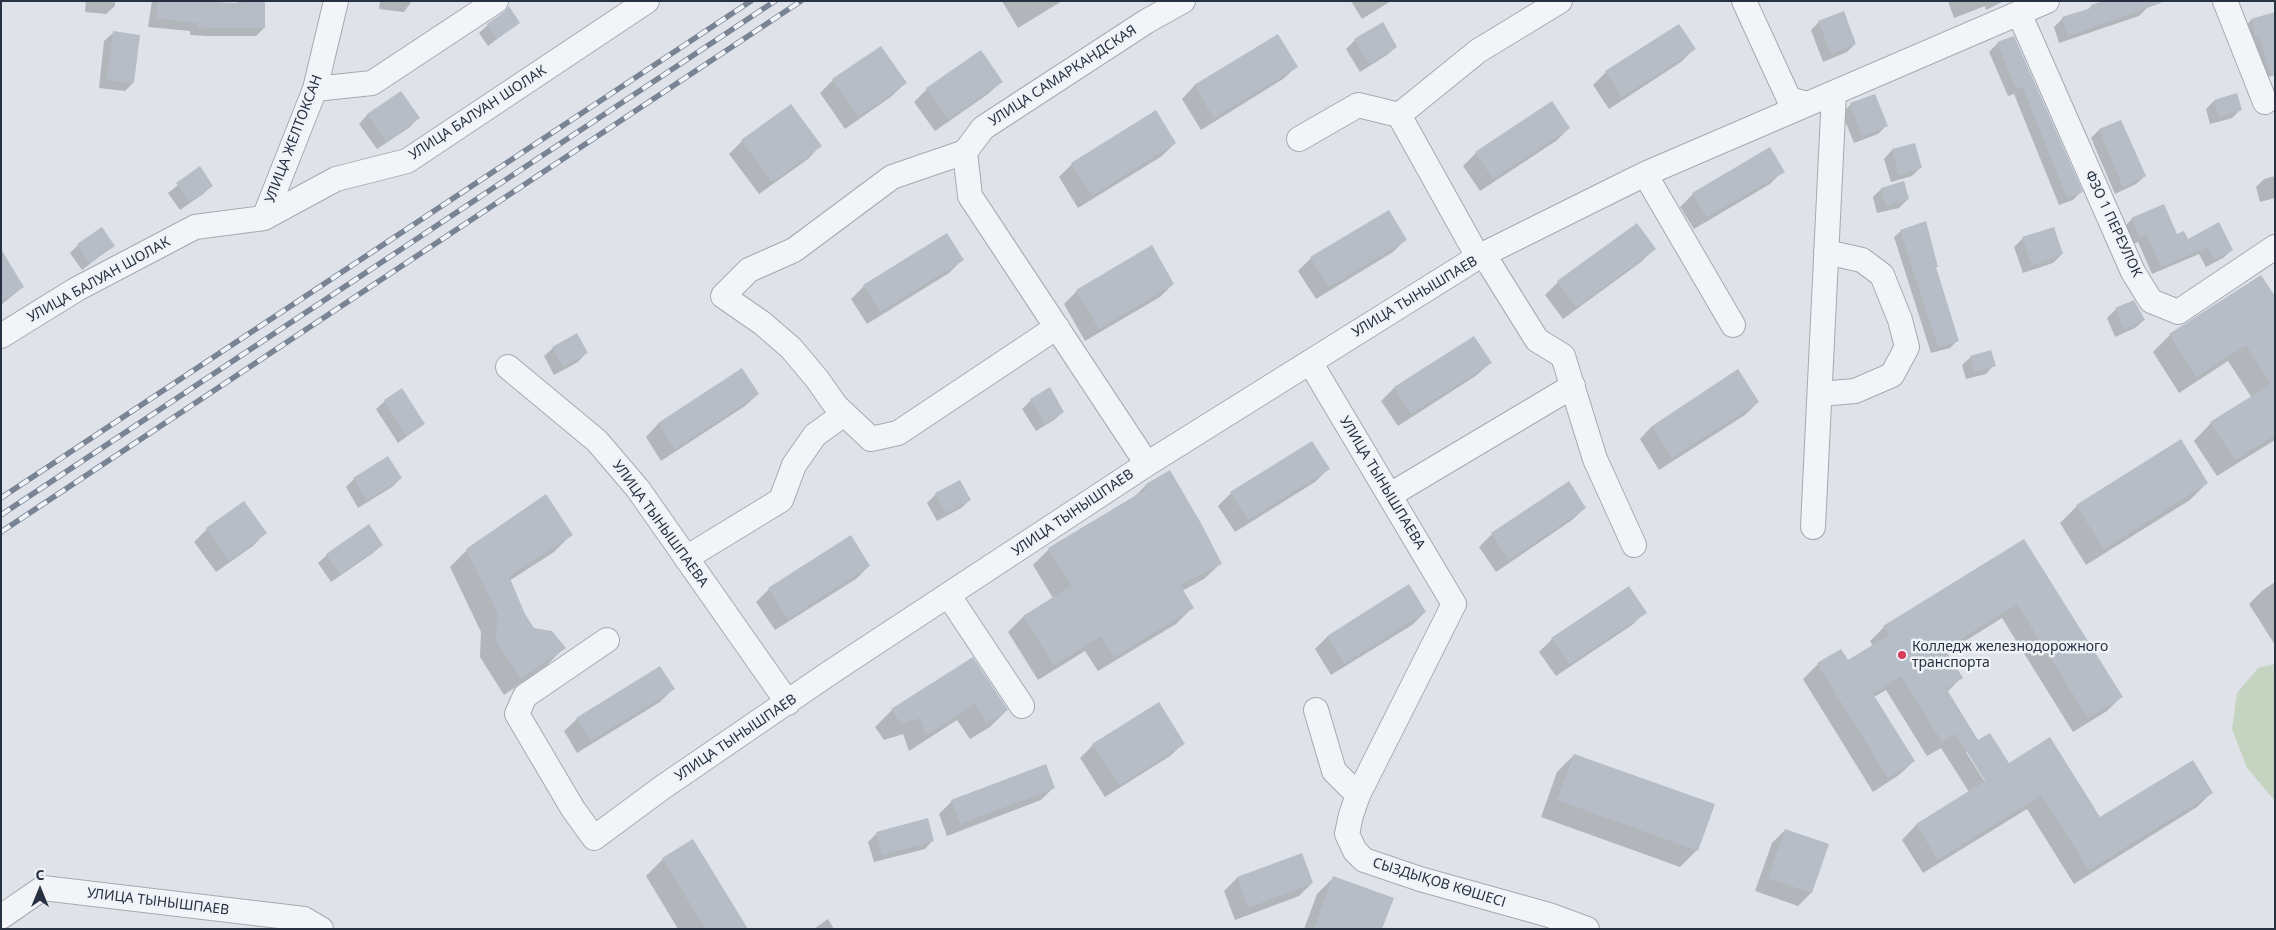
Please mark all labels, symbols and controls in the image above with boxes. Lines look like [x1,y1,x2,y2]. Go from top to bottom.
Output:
street label: УЛИЦА САМАРКАНДСКАЯ [986,22,1140,130]
street label: УЛИЦА БАЛУАН ШОЛАК [406,62,550,164]
street label: УЛИЦА ЖЕЛТОКСАН [262,73,326,205]
street label: ФЗО 1 ПЕРЕУЛОК [2081,168,2145,280]
street label: УЛИЦА БАЛУАН ШОЛАК [25,234,173,326]
street label: УЛИЦА ТЫНЫШПАЕВ [1349,253,1481,341]
street label: УЛИЦА ТЫНЫШПАЕВА [1336,413,1428,553]
street label: УЛИЦА ТЫНЫШПАЕВА [609,458,711,590]
street label: УЛИЦА ТЫНЫШПАЕВ [1009,466,1137,560]
place label: Колледж железнодорожного транспорта [1912,639,2108,672]
marker: Колледж железнодорожного транспорта [1896,649,1908,661]
street label: УЛИЦА ТЫНЫШПАЕВ [672,691,800,785]
street label: СЫЗДЫҚОВ КӨШЕСІ [1370,855,1508,911]
north arrow [15,865,65,915]
text: С [35,865,45,884]
street label: УЛИЦА ТЫНЫШПАЕВ [86,885,230,919]

